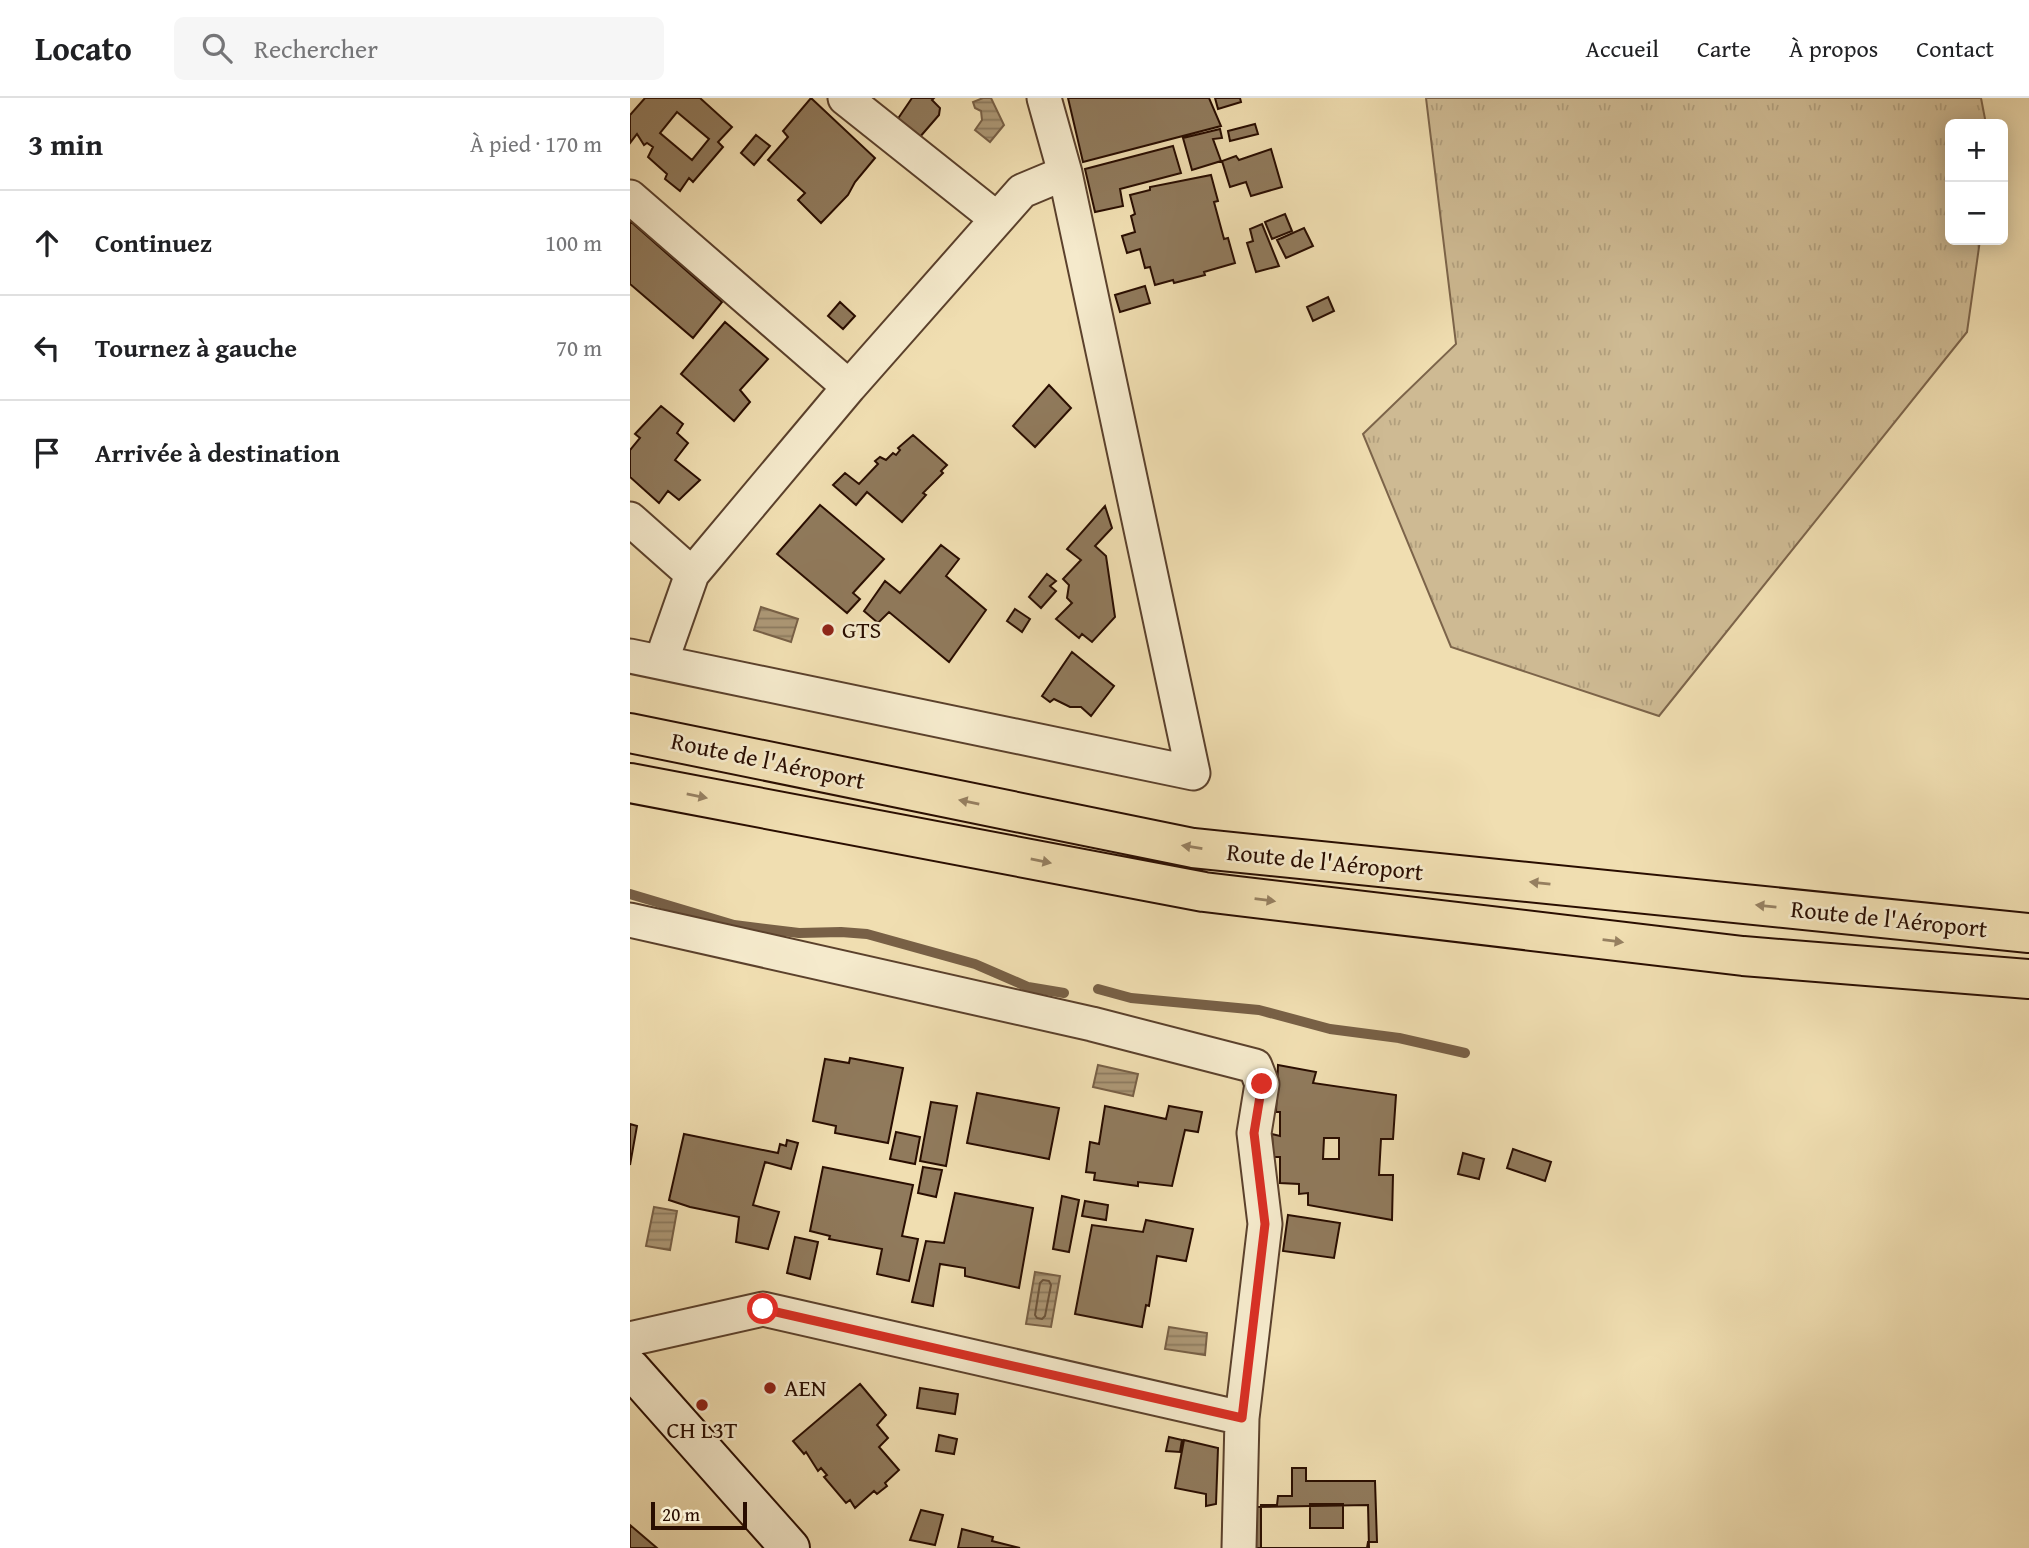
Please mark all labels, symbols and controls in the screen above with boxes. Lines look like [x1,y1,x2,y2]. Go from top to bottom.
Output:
search box [174,17,664,80]
text: Locato [35,24,132,72]
icon: search [198,29,236,67]
text: Rechercher [254,29,378,68]
text: Accueil [1585,31,1659,66]
text: Carte [1697,31,1751,66]
text: À propos [1789,31,1878,66]
text: Contact [1916,31,1994,66]
map controls [1945,119,2008,245]
button: + [1945,119,2008,182]
text: 3 min [28,122,103,166]
text: À pied · 170 m [470,127,602,160]
button: − [1945,182,2008,245]
text: Continuez [95,223,212,262]
icon: ahead [28,224,66,262]
text: 100 m [545,226,602,259]
text: Tournez à gauche [95,328,297,367]
icon: left [28,329,66,367]
text: 70 m [556,331,602,364]
text: Arrivée à destination [95,433,340,472]
icon: arrive [28,434,66,472]
place label: GTS [842,612,881,647]
marker: GTS [820,622,836,638]
street label: Route de l'Aéroport [668,723,869,798]
one-way arrow [686,791,708,802]
one-way arrow [958,797,980,808]
street label: Route de l'Aéroport [1225,834,1426,889]
one-way arrow [1181,841,1203,852]
one-way arrow [1030,856,1052,867]
one-way arrow [1529,877,1551,888]
street label: Route de l'Aéroport [1789,891,1990,946]
one-way arrow [1254,894,1276,905]
one-way arrow [1755,900,1777,911]
one-way arrow [1602,936,1624,947]
route end [1246,1068,1277,1099]
route start [747,1293,778,1324]
place label: AEN [784,1370,827,1405]
marker: AEN [762,1380,778,1396]
marker: CH L3T [694,1397,710,1413]
place label: CH L3T [667,1412,737,1447]
scale bar [651,1499,747,1531]
text: 20 m [662,1500,700,1528]

